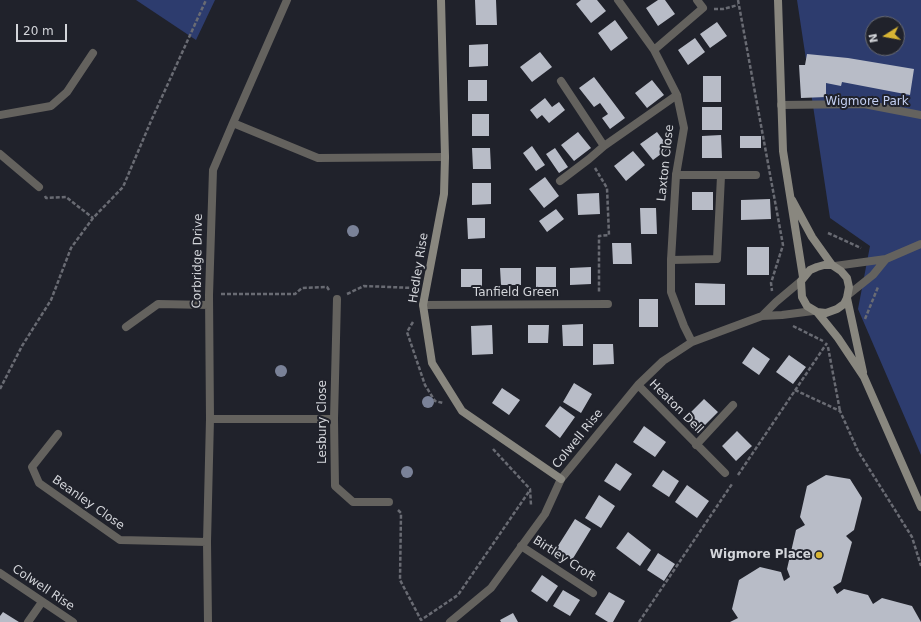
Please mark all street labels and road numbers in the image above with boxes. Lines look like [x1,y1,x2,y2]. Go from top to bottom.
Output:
street label: Laxton Close [655,124,677,202]
street label: Corbridge Drive [190,213,206,309]
street label: Hedley Rise [406,232,432,304]
street label: Tanfield Green [473,286,559,300]
street label: Heaton Dell [646,377,706,437]
street label: Lesbury Close [316,380,330,464]
street label: Colwell Rise [550,406,606,472]
street label: Beanley Close [49,473,127,533]
street label: Birtley Croft [530,533,598,585]
street label: Colwell Rise [9,562,77,614]

